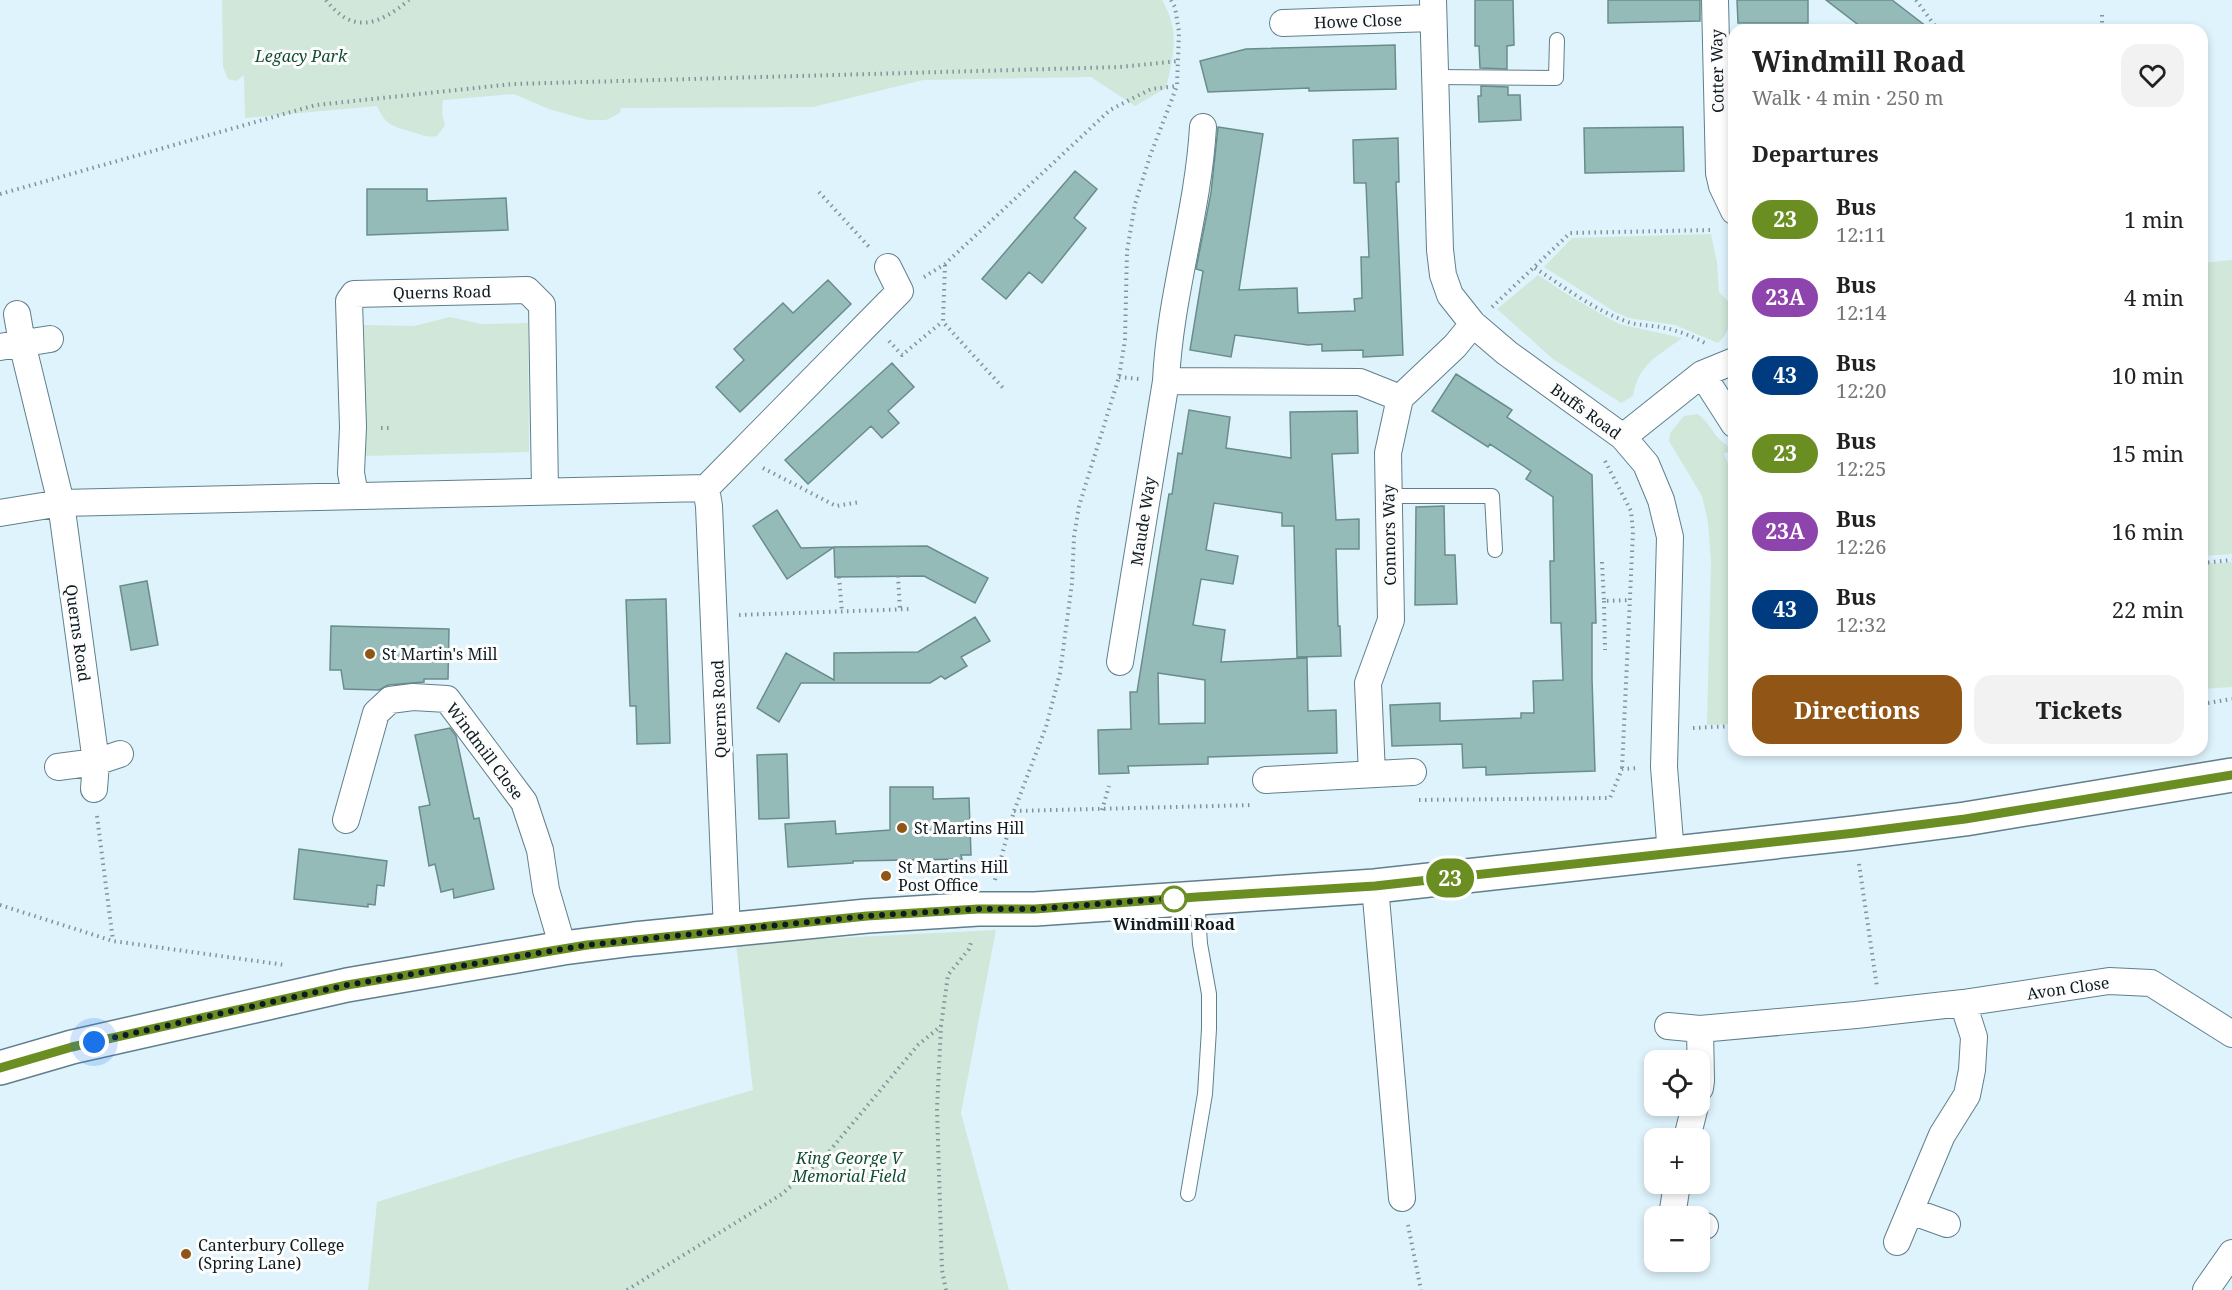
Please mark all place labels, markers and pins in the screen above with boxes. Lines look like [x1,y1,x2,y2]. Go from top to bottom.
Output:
place label: St Martin's Mill [382,643,497,665]
marker: St Martin's Mill [363,647,377,661]
place label: St Martins Hill [914,817,1024,839]
marker: St Martins Hill [895,821,909,835]
place label: St Martins Hill Post Office [898,856,1008,896]
marker: St Martins Hill Post Office [879,869,893,883]
marker: Windmill Road [1161,886,1187,912]
place label: Windmill Road [1113,913,1236,935]
place label: Canterbury College (Spring Lane) [198,1234,344,1274]
marker: Canterbury College (Spring Lane) [179,1247,193,1261]

